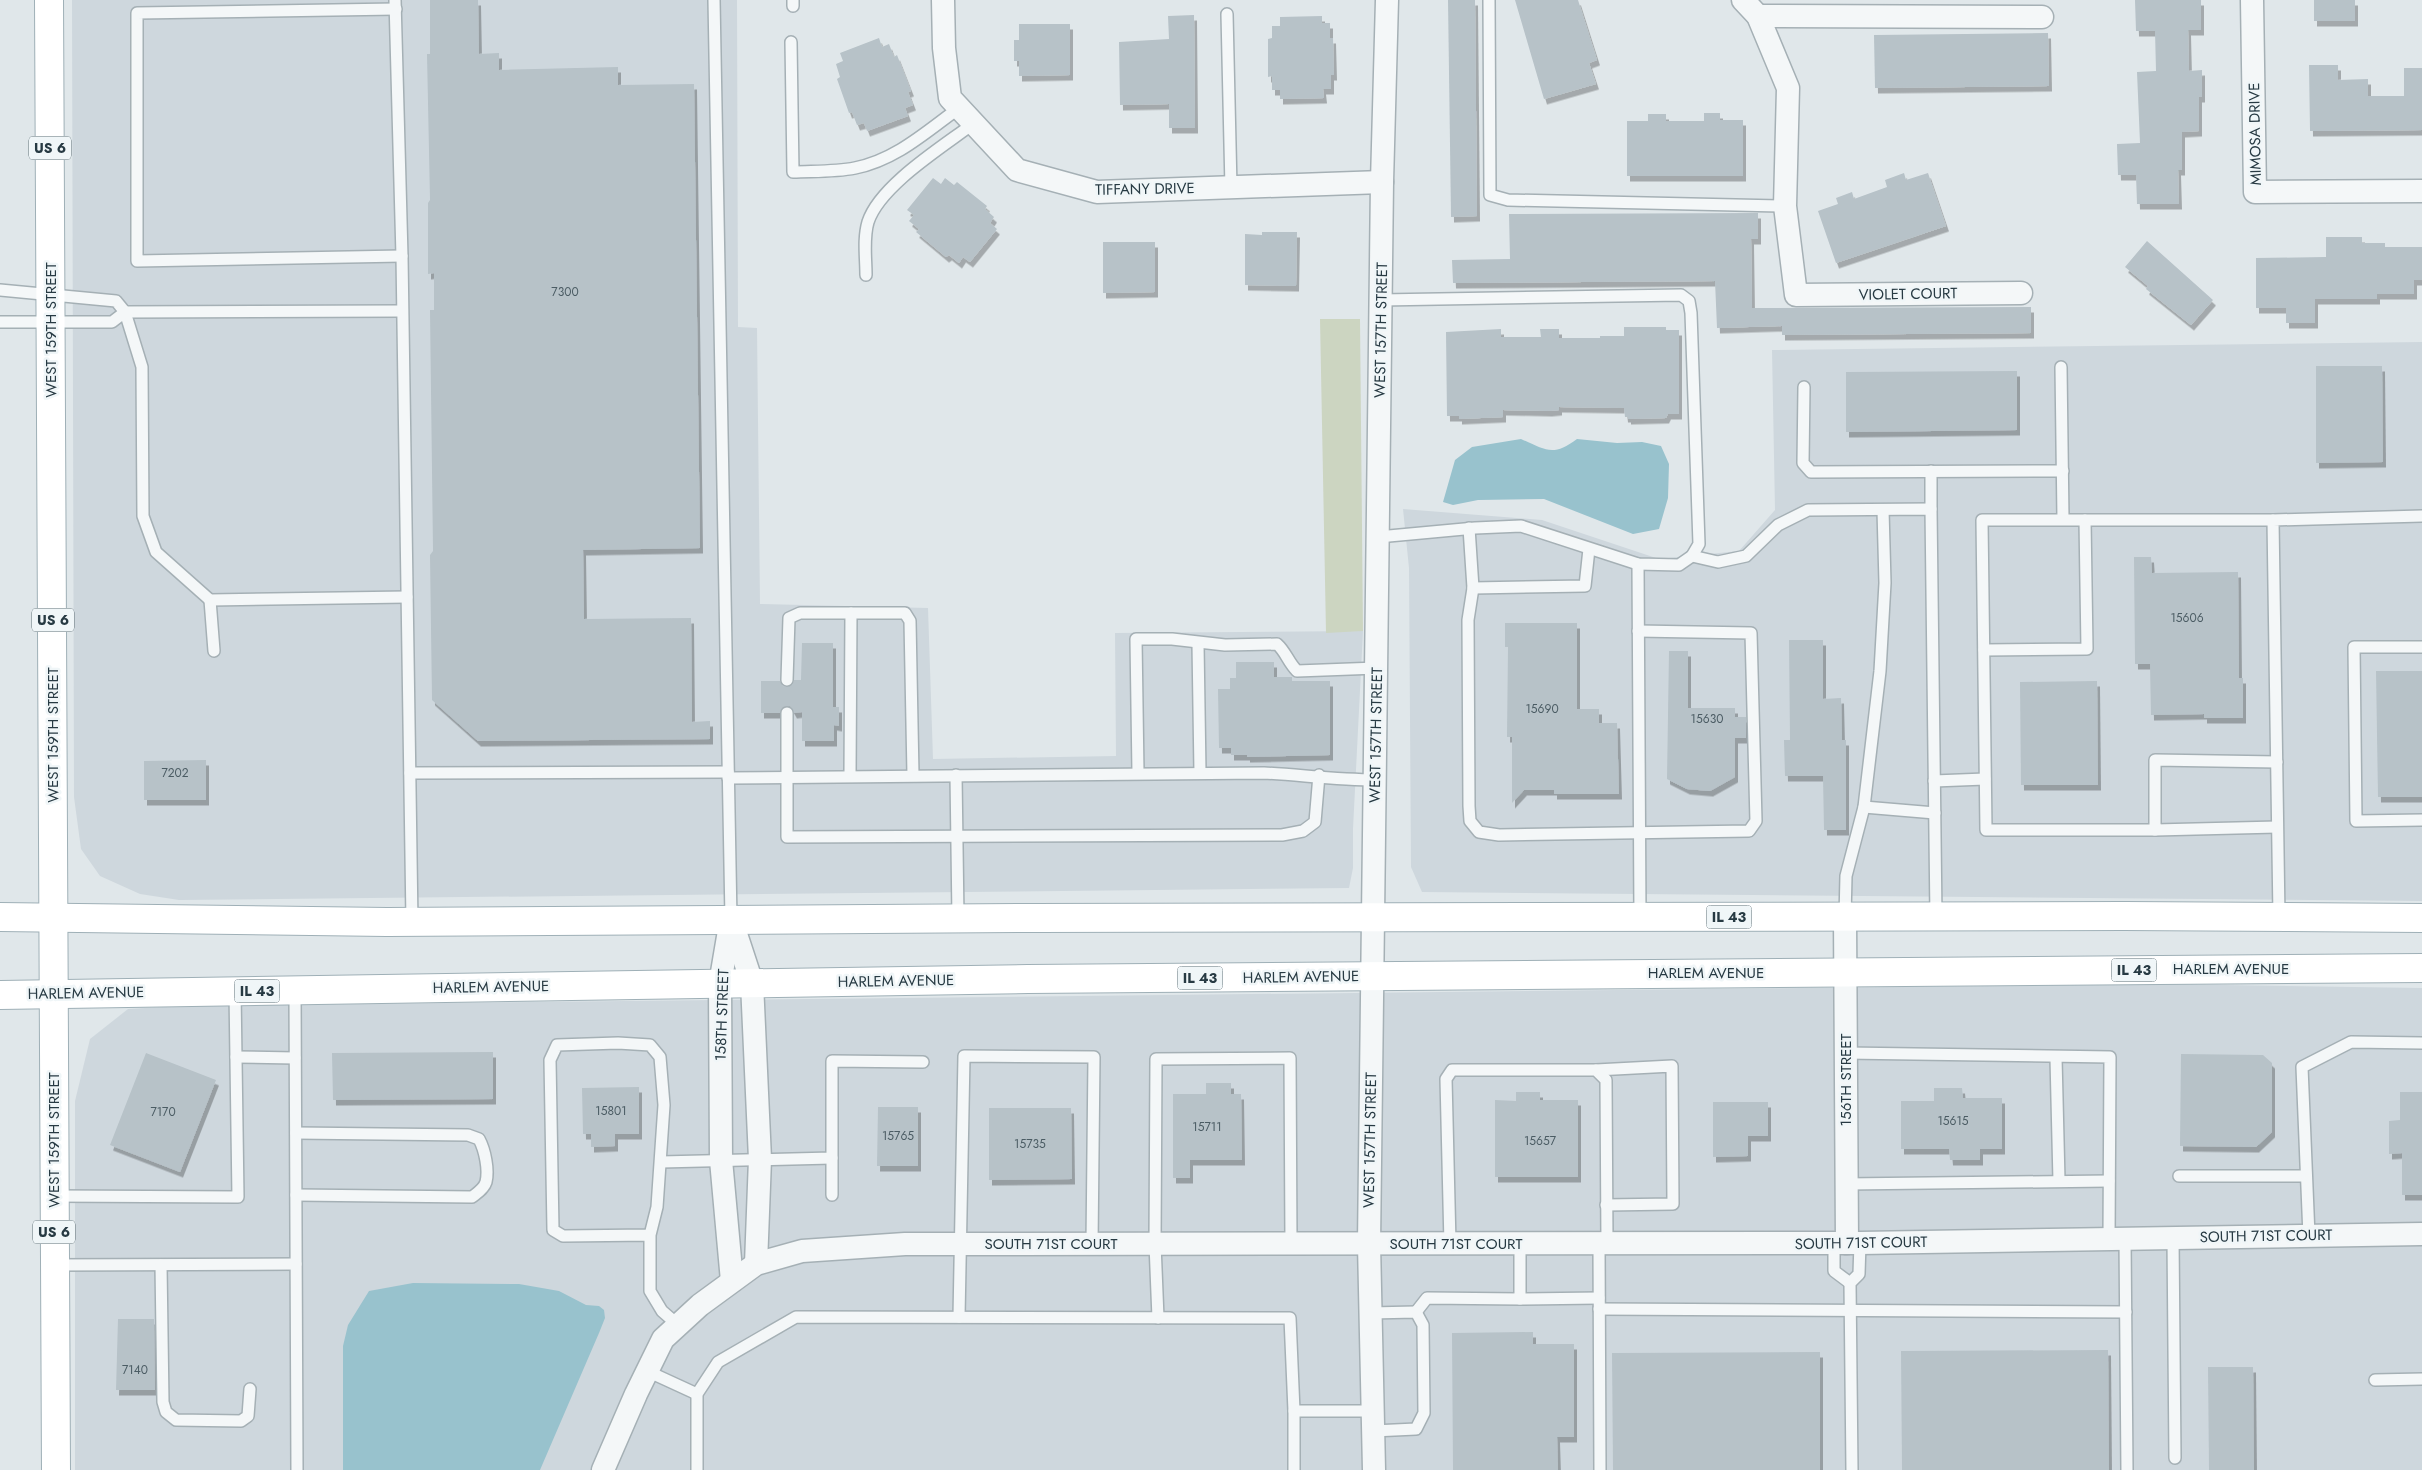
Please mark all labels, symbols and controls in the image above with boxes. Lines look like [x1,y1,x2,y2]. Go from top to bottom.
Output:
street label: MIMOSA DRIVE [2243,82,2267,186]
road number: US 6 [29,136,71,160]
street label: TIFFANY DRIVE [1095,177,1195,201]
street label: WEST 159TH STREET [40,262,62,398]
street label: WEST 157TH STREET [1369,262,1393,398]
street label: VIOLET COURT [1858,282,1958,306]
house number: 7300 [551,283,579,301]
road number: US 6 [32,608,74,632]
house number: 15606 [2170,609,2204,627]
street label: WEST 159TH STREET [42,667,64,803]
street label: WEST 157TH STREET [1364,667,1388,803]
house number: 15690 [1525,700,1559,718]
house number: 15630 [1691,710,1723,728]
house number: 7202 [161,764,189,782]
road number: IL 43 [1706,906,1752,929]
road number: IL 43 [2112,958,2156,982]
street label: HARLEM AVENUE [2173,958,2289,980]
street label: HARLEM AVENUE [1648,962,1764,984]
street label: HARLEM AVENUE [1243,965,1359,989]
road number: IL 43 [1178,966,1222,990]
street label: 158TH STREET [709,969,735,1061]
street label: HARLEM AVENUE [838,969,954,993]
street label: HARLEM AVENUE [433,975,549,999]
road number: IL 43 [234,979,280,1002]
street label: HARLEM AVENUE [28,981,144,1005]
street label: 156TH STREET [1835,1033,1857,1127]
street label: WEST 159TH STREET [43,1072,65,1208]
street label: WEST 157TH STREET [1358,1072,1382,1208]
house number: 15801 [595,1102,627,1120]
house number: 7170 [150,1103,176,1121]
house number: 15615 [1937,1112,1969,1130]
house number: 15711 [1192,1118,1222,1136]
house number: 15765 [882,1127,914,1145]
house number: 15657 [1524,1132,1557,1150]
house number: 15735 [1014,1135,1046,1153]
road number: US 6 [33,1220,75,1244]
street label: SOUTH 71ST COURT [2199,1224,2333,1248]
street label: SOUTH 71ST COURT [1794,1231,1928,1255]
street label: SOUTH 71ST COURT [985,1233,1117,1255]
street label: SOUTH 71ST COURT [1390,1233,1522,1255]
house number: 7140 [122,1361,148,1379]

